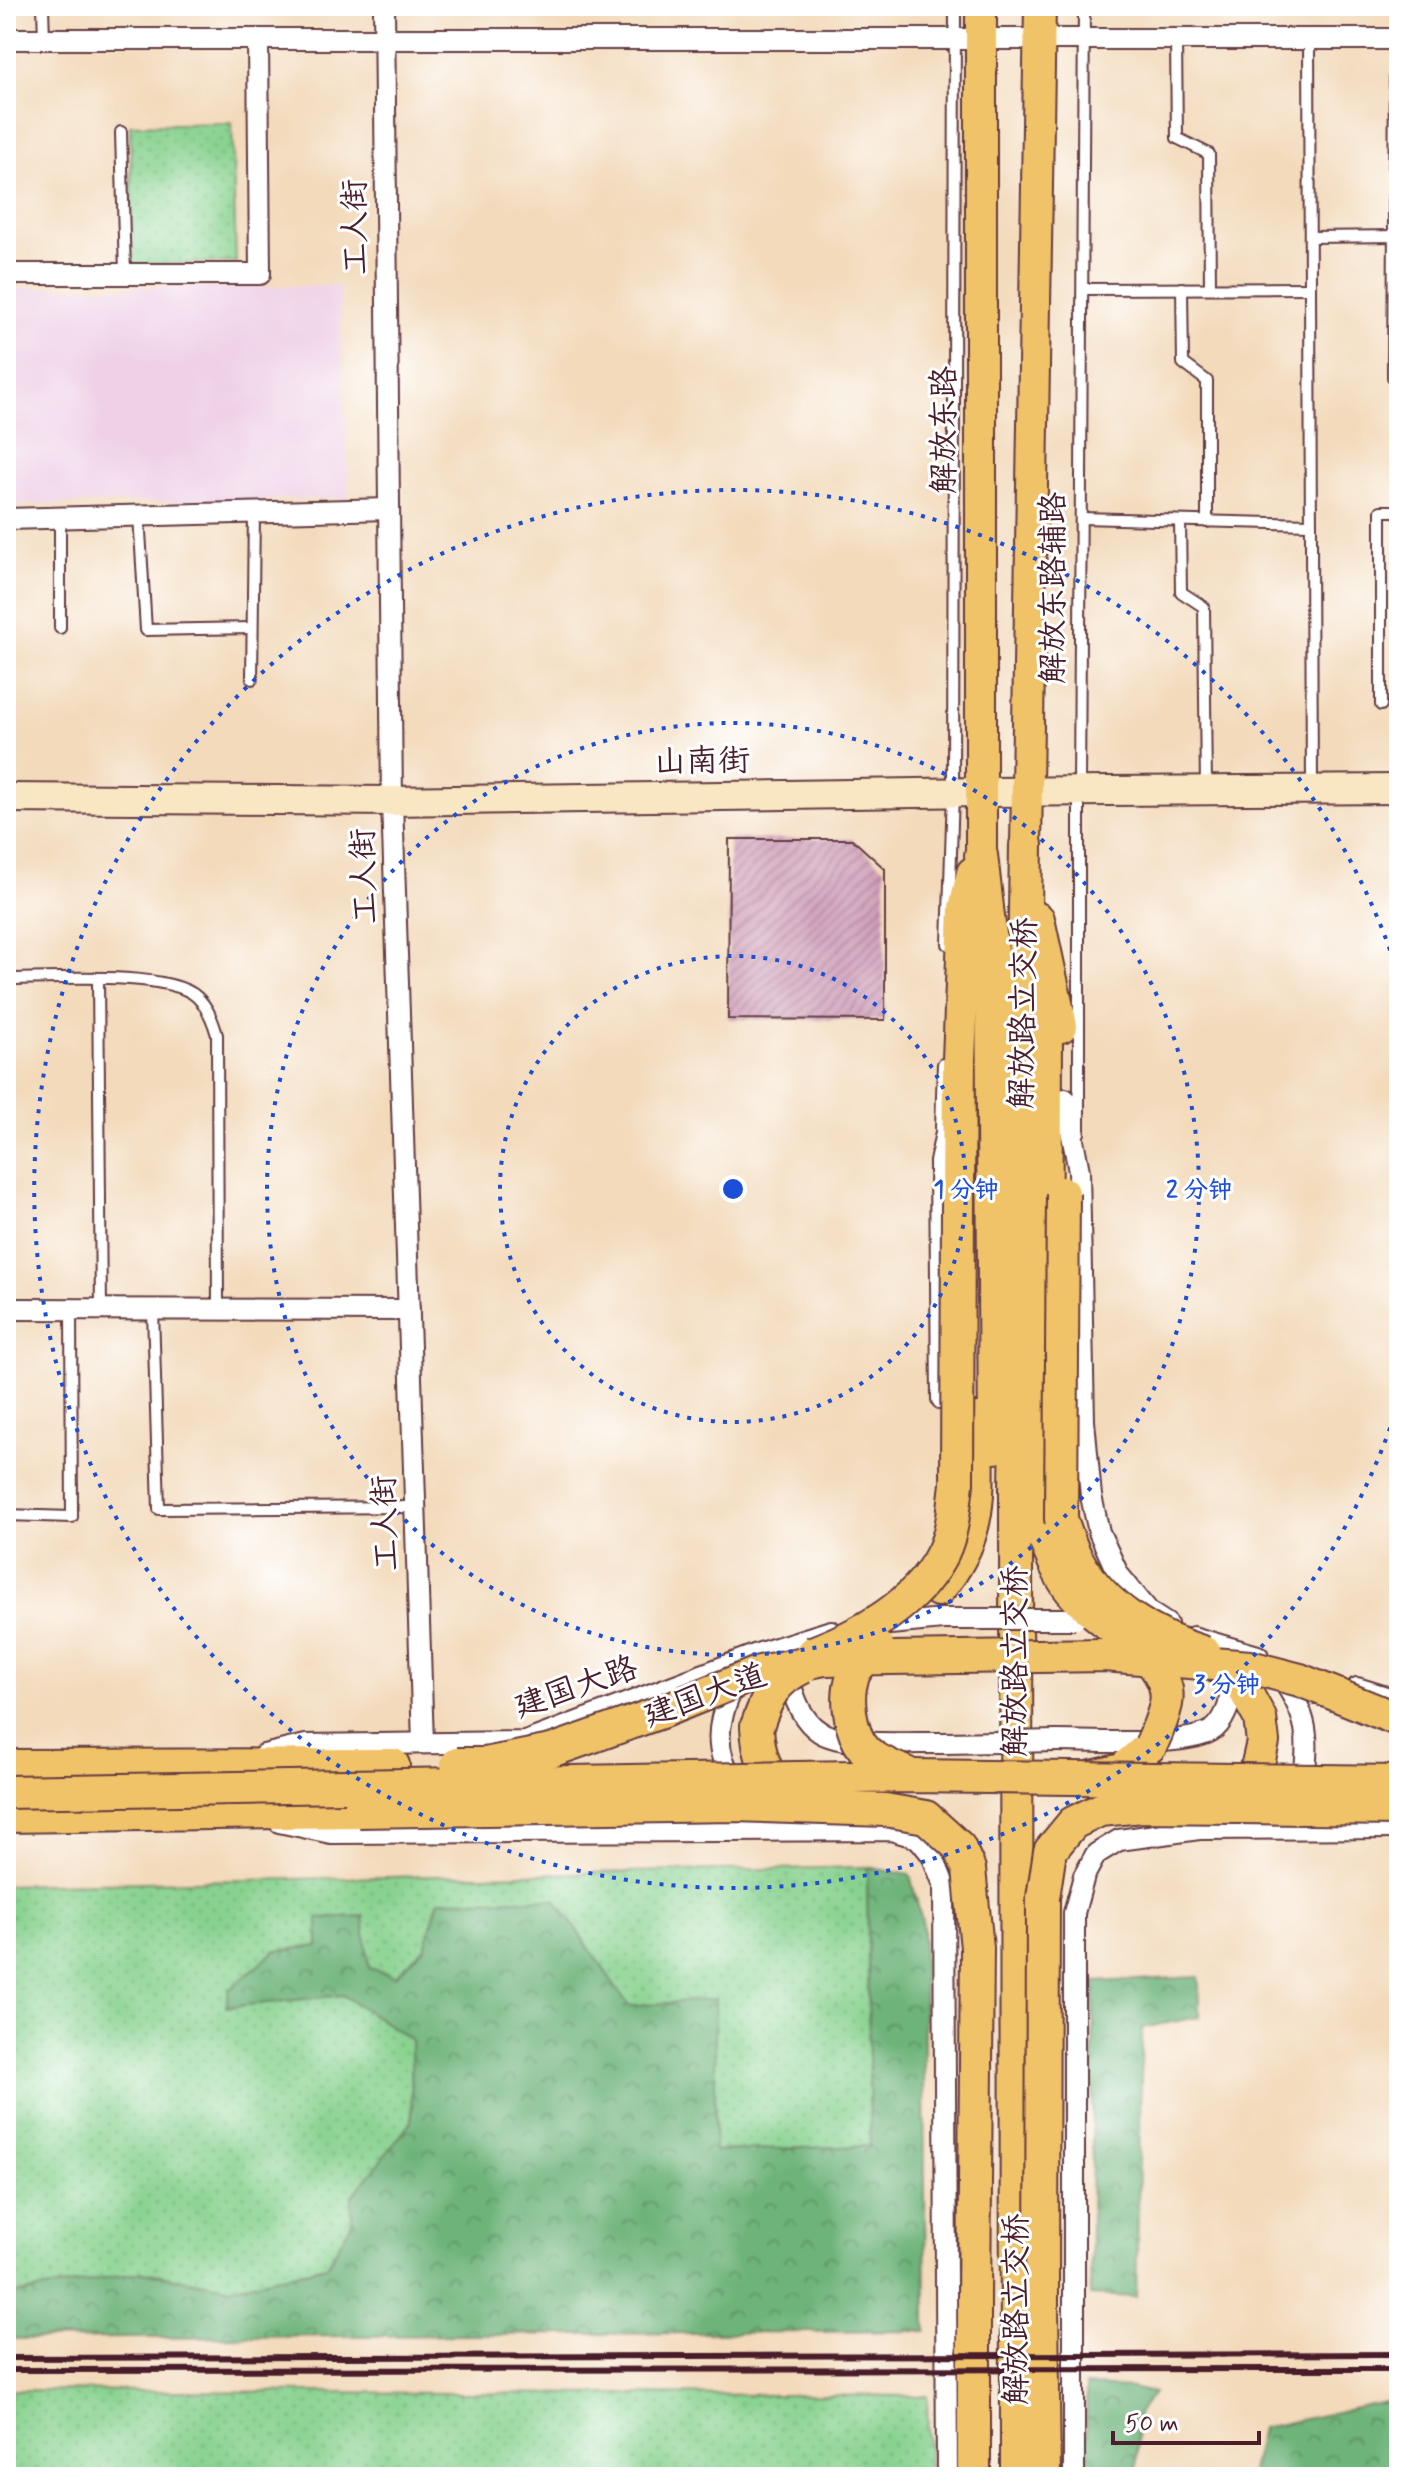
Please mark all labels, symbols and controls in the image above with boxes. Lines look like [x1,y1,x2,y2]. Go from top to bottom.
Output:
street label: 工人街 [334,179,378,275]
street label: 解放东路 [924,366,966,494]
street label: 解放东路辅路 [1033,492,1075,684]
street label: 山南街 [654,740,750,784]
street label: 工人街 [342,827,388,925]
street label: 解放路立交桥 [1001,917,1047,1109]
centre of rings [719,1175,747,1203]
text: 1 分钟 [933,1175,999,1206]
text: 2 分钟 [1166,1175,1232,1206]
street label: 工人街 [363,1474,409,1572]
street label: 解放路立交桥 [995,1565,1037,1757]
street label: 建国大路 [509,1647,643,1729]
street label: 建国大道 [638,1654,772,1738]
text: 3 分钟 [1194,1670,1260,1701]
street label: 解放路立交桥 [996,2213,1038,2405]
scale bar [1113,2395,1259,2445]
text: 50 m [1125,2409,1179,2440]

